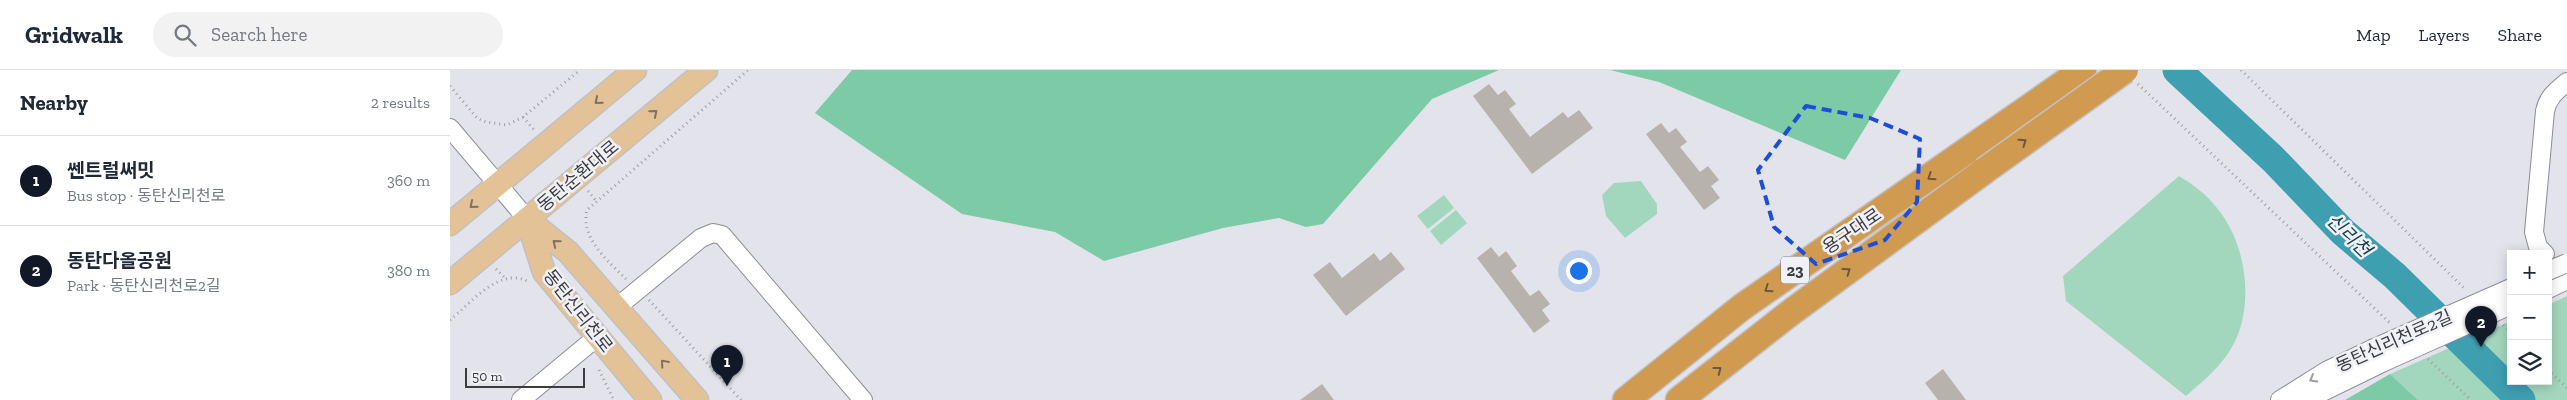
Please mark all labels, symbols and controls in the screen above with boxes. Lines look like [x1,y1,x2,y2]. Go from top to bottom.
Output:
search box [153,12,503,57]
text: Gridwalk [25,20,123,49]
icon: search [171,21,199,49]
text: Search here [211,23,307,46]
text: Map [2356,24,2391,46]
text: Layers [2419,24,2470,46]
text: Share [2498,24,2542,46]
text: Nearby [20,90,88,115]
text: 2 results [371,93,430,112]
one-way arrow [594,96,603,105]
one-way arrow [648,110,657,119]
street label: 동탄순환대로 [533,136,623,216]
one-way arrow [2018,139,2027,148]
text: 쎈트럴써밋 [67,159,154,182]
text: 1 [33,171,39,190]
text: 360 m [387,171,430,190]
one-way arrow [1927,171,1936,180]
text: Bus stop · 동탄신리천로 [67,186,225,205]
one-way arrow [469,200,478,209]
street label: 용구대로 [1818,203,1886,259]
water label: 신리천 [2322,209,2377,263]
one-way arrow [553,240,562,248]
text: 동탄다올공원 [67,249,172,272]
map controls [2507,250,2552,385]
button: + [2507,250,2552,295]
road number: 23 [1781,256,1809,284]
your location [1566,258,1592,284]
text: 2 [32,261,40,280]
text: 380 m [387,261,430,280]
street label: 동탄신리천로 [539,265,617,357]
one-way arrow [1841,268,1851,277]
text: Park · 동탄신리천로2길 [67,276,221,295]
one-way arrow [1764,283,1774,292]
button: − [2507,295,2552,340]
street label: 동탄신리천로2길 [2332,305,2456,377]
pin: 2 [2465,306,2497,347]
button: layers [2507,340,2552,385]
pin: 1 [711,345,743,386]
one-way arrow [661,360,670,369]
scale bar [465,365,585,388]
one-way arrow [1712,367,1721,375]
text: 50 m [472,368,503,385]
one-way arrow [2309,373,2318,383]

